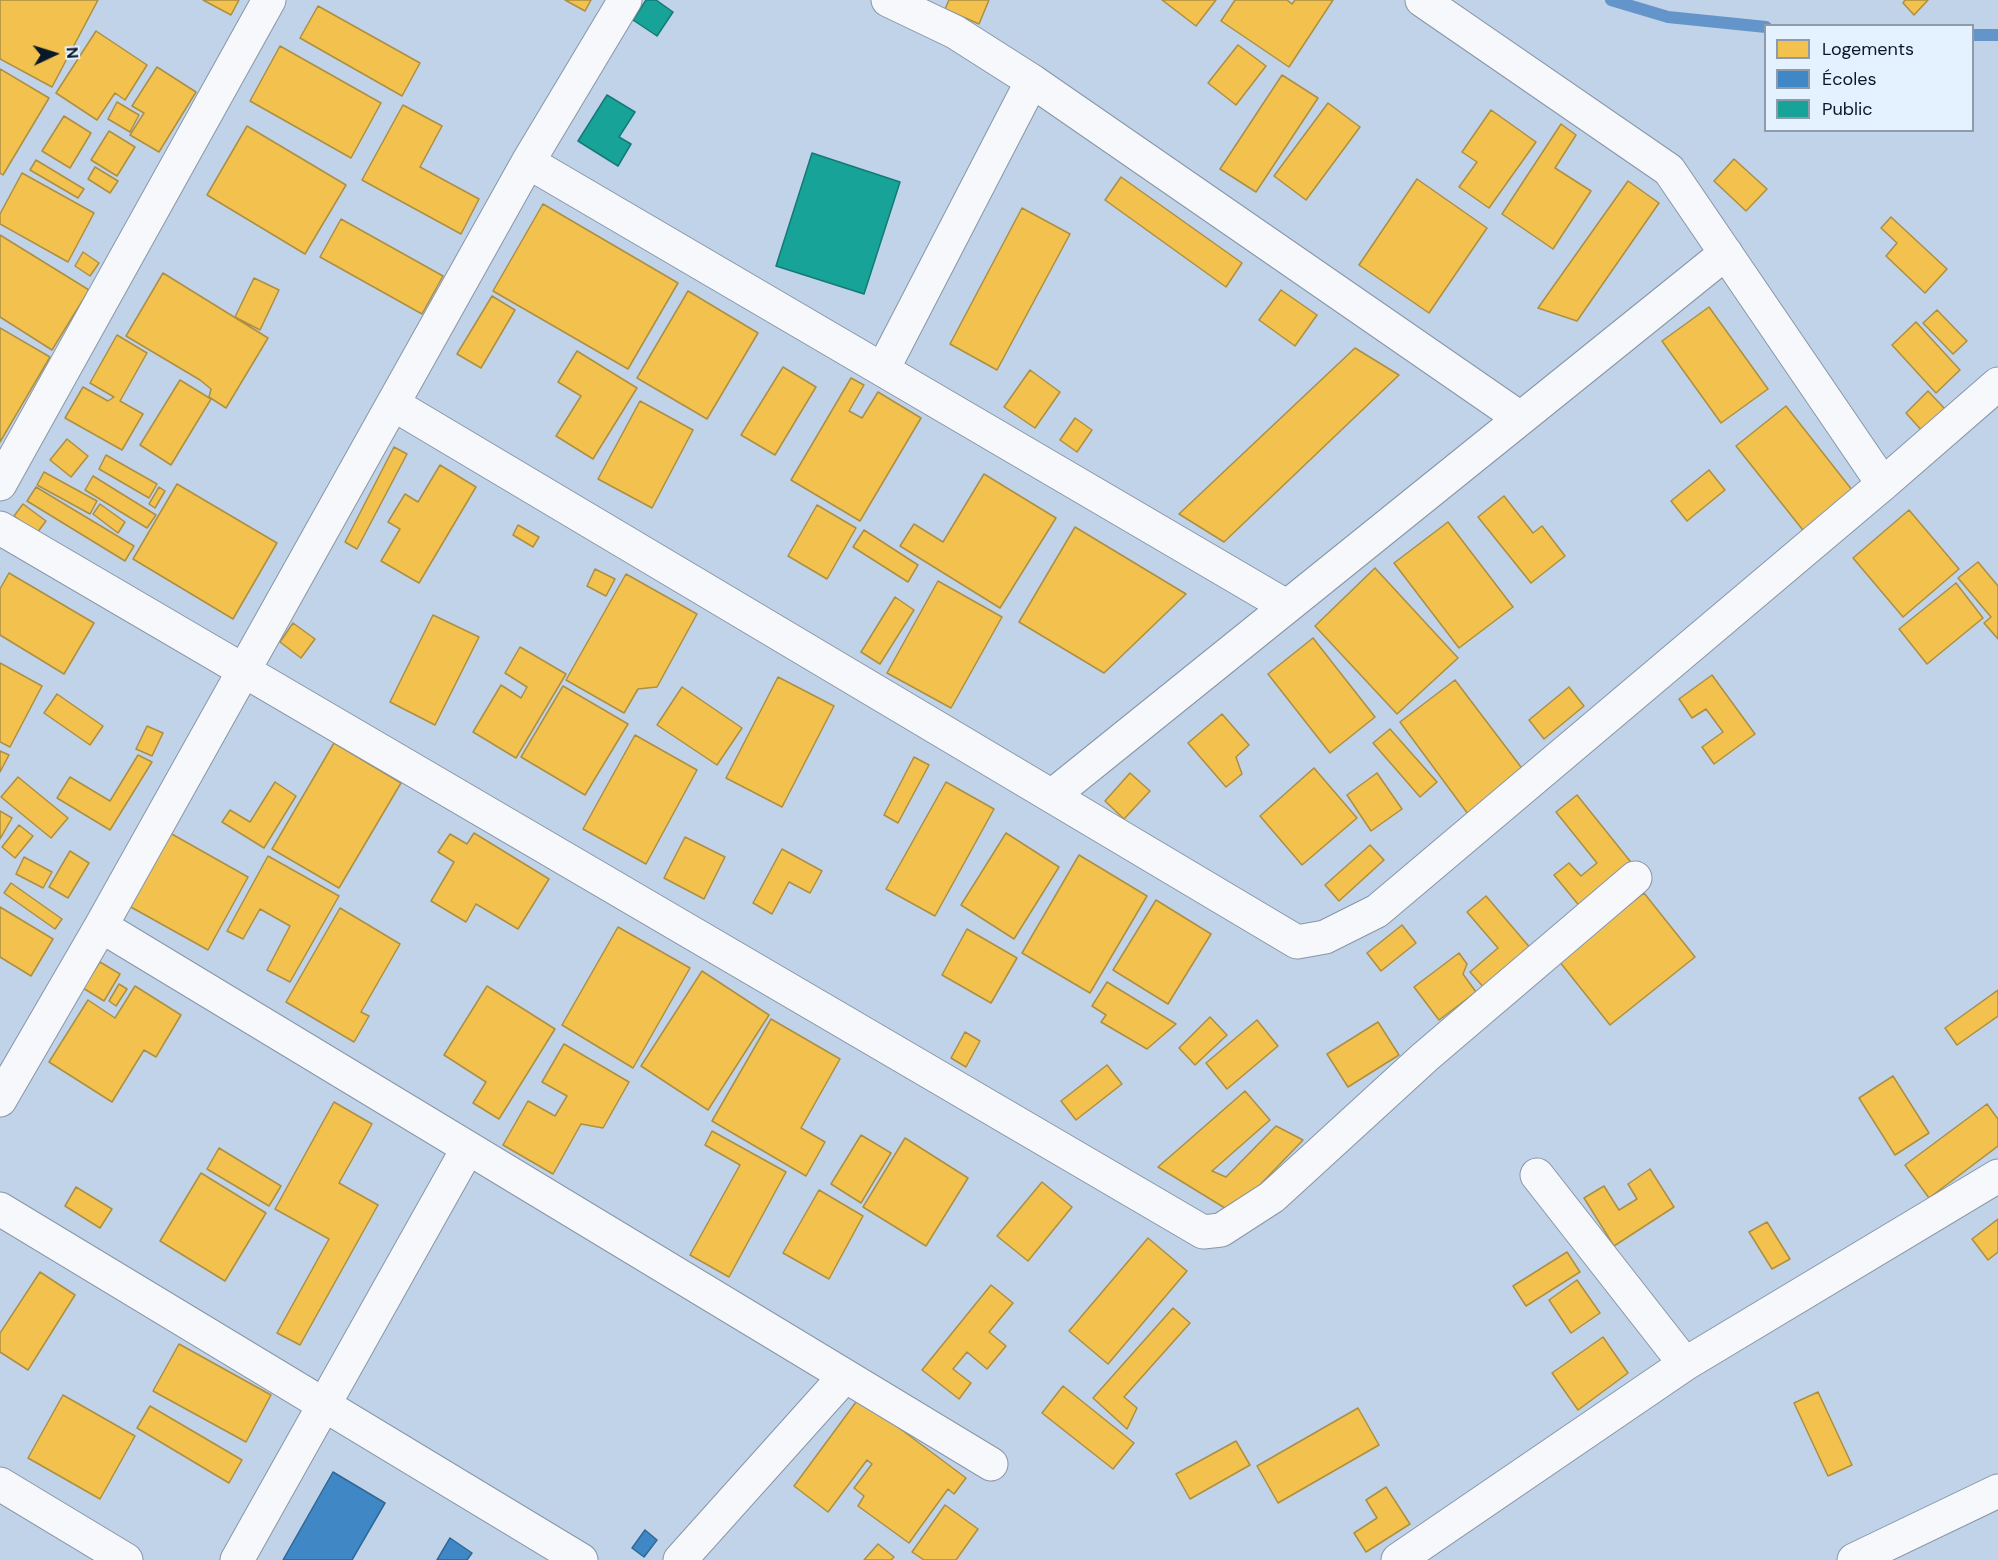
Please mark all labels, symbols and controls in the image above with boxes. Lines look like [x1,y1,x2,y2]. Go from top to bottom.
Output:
north arrow [24,24,84,84]
legend [1764,24,1974,132]
text: Logements [1822,37,1914,61]
text: N [62,46,83,59]
text: Écoles [1822,67,1876,91]
text: Public [1822,97,1873,121]

